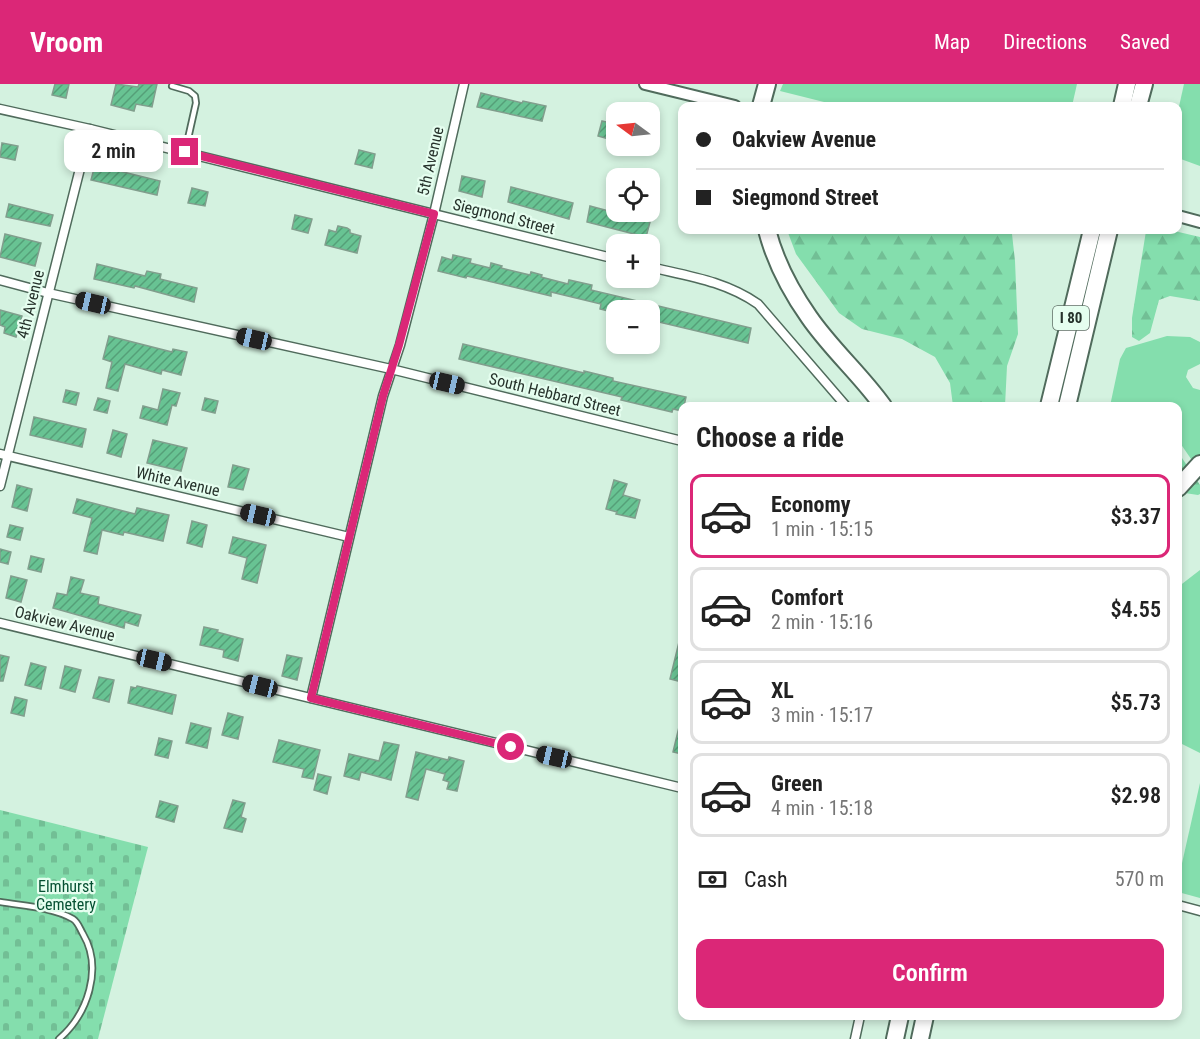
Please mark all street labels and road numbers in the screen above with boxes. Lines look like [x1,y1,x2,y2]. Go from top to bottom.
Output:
street label: 5th Avenue [413,125,448,197]
street label: Siegmond Street [451,195,557,238]
street label: 4th Avenue [13,268,48,340]
road number: I 80 [1053,306,1089,330]
street label: South Hebbard Street [487,369,623,420]
street label: White Avenue [134,463,222,500]
street label: Oakview Avenue [13,602,117,645]

